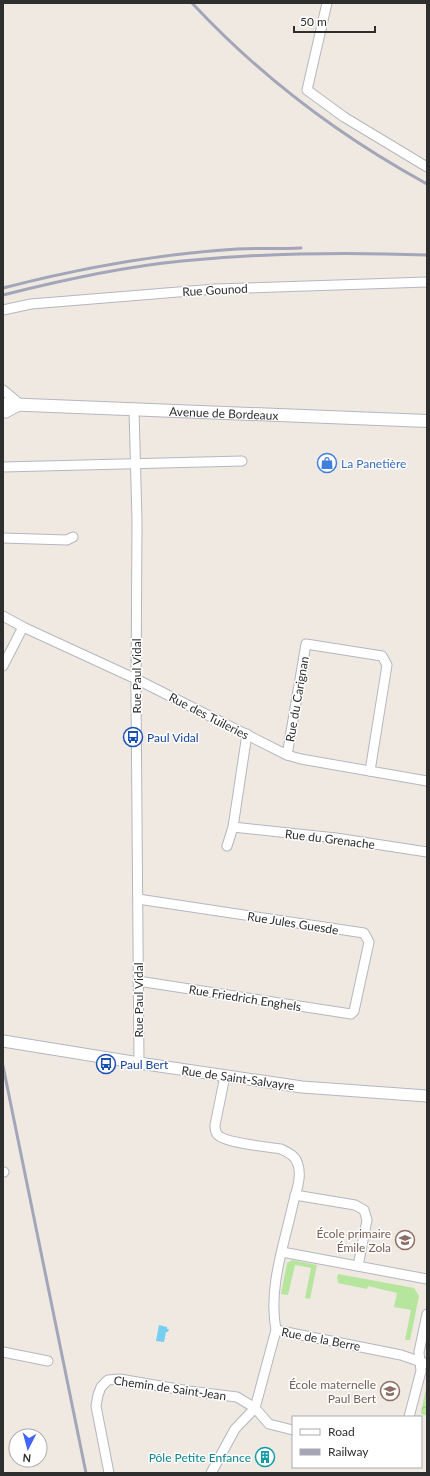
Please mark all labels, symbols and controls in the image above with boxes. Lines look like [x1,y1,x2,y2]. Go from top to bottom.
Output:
scale bar [294,8,375,34]
text: 50 m [300,14,327,29]
street label: Rue Gounod [182,281,248,299]
street label: Avenue de Bordeaux [169,403,279,423]
shop icon: La Panetière [316,452,338,474]
place label: La Panetière [341,456,406,471]
street label: Rue Paul Vidal [129,638,144,714]
street label: Rue du Carignan [282,655,312,743]
street label: Rue des Tuileries [167,689,251,743]
bus stop icon: Paul Vidal [122,726,144,748]
place label: Paul Vidal [147,730,199,745]
street label: Rue du Grenache [284,826,376,852]
street label: Rue Jules Guesde [246,908,340,938]
street label: Rue Paul Vidal [131,962,146,1038]
street label: Rue Friedrich Enghels [188,982,302,1014]
bus stop icon: Paul Bert [95,1053,117,1075]
place label: Paul Bert [120,1057,169,1072]
street label: Rue de Saint-Salvayre [181,1063,295,1093]
place label: École primaire Émile Zola [317,1226,391,1255]
school or university icon: École primaire Émile Zola [394,1229,416,1251]
street label: Rue de la Berre [280,1324,362,1354]
street label: Chemin de Saint-Jean [113,1373,227,1403]
place label: École maternelle Paul Bert [289,1377,377,1406]
school or university icon: École maternelle Paul Bert [379,1380,401,1402]
legend [292,1416,422,1468]
text: Road [328,1424,355,1439]
north arrow [8,1428,48,1468]
text: Railway [328,1444,369,1459]
building icon: Pôle Petite Enfance [254,1446,276,1468]
place label: Pôle Petite Enfance [149,1450,251,1465]
text: N [22,1452,32,1465]

